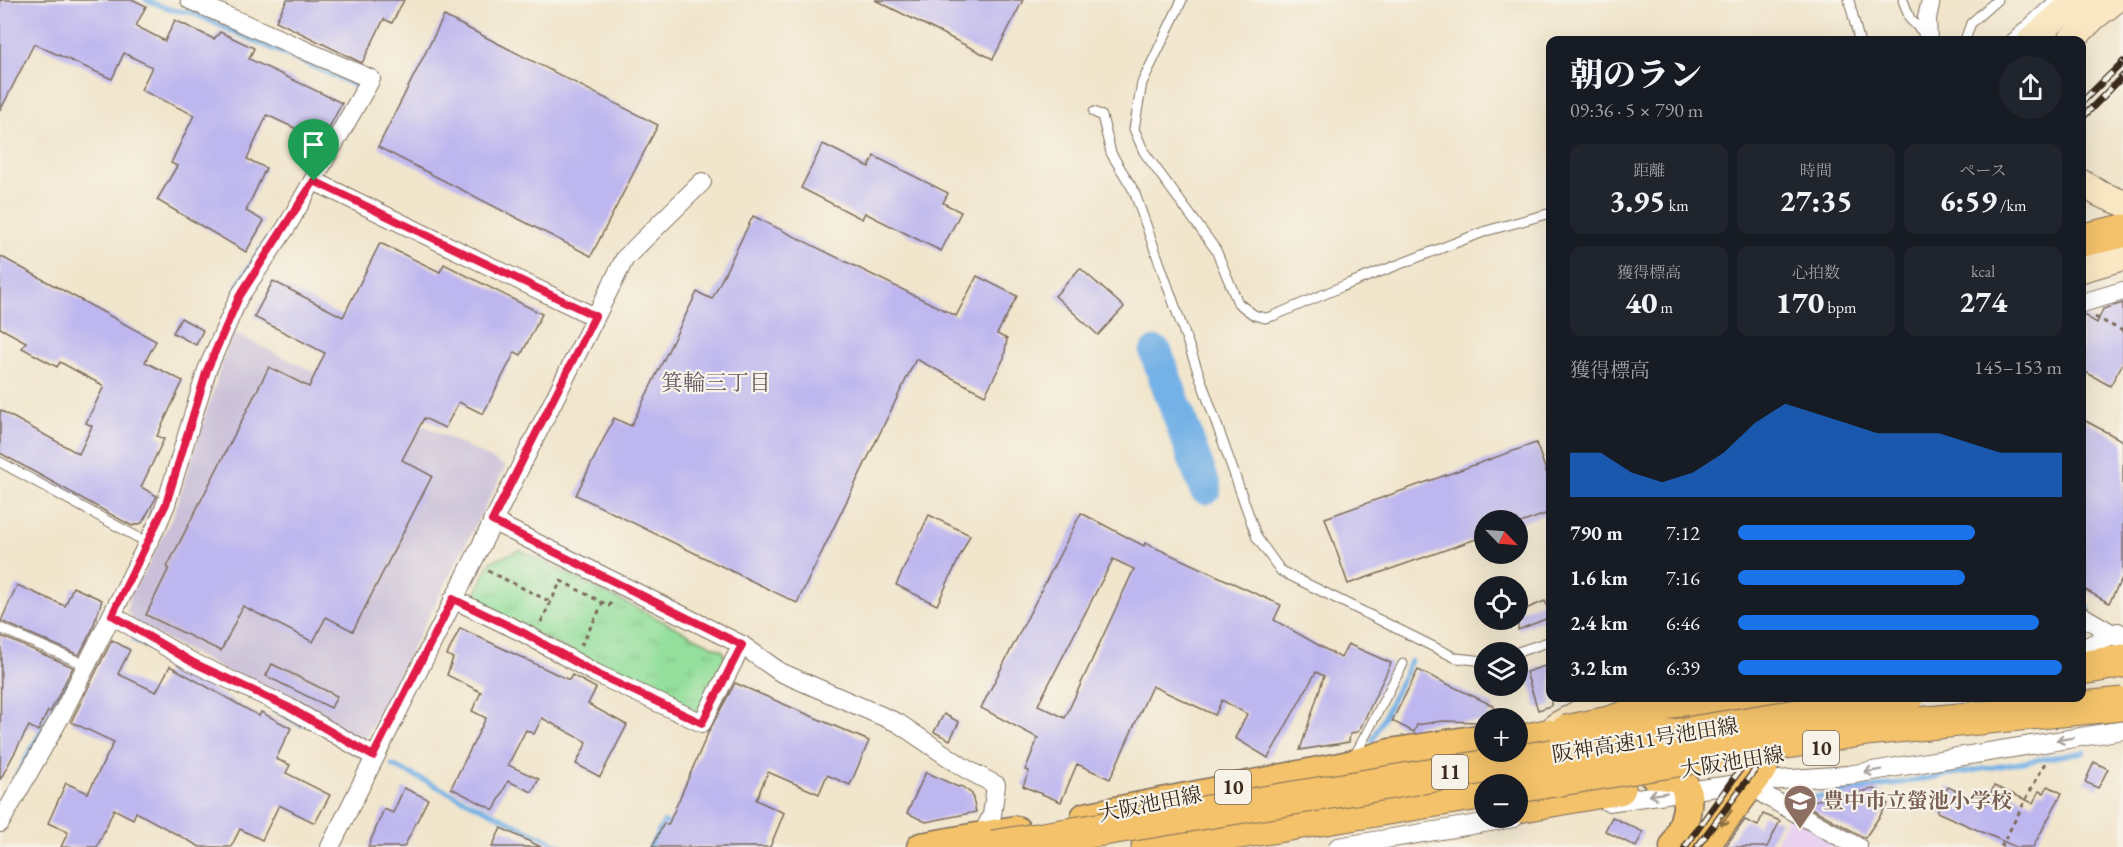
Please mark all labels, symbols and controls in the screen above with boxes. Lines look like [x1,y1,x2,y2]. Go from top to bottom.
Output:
text: 朝のラン [1570,53,1702,96]
button: share [1999,56,2062,119]
text: 09:36 · 5 × 790 m [1570,97,1703,123]
pin [288,119,339,181]
icon: arrive [297,128,330,161]
text: 距離 [1633,160,1665,181]
text: 時間 [1800,160,1832,181]
text: ペース [1959,160,2007,181]
text: 3.95 [1609,181,1665,220]
text: 27:35 [1779,181,1853,220]
text: 6:59 [1940,181,1997,220]
text: km [1665,195,1689,216]
text: /km [1997,195,2026,216]
text: kcal [1971,261,1995,282]
text: 獲得標高 [1617,262,1681,283]
text: 心拍数 [1792,262,1840,283]
text: 274 [1959,282,2007,321]
text: 40 [1625,283,1657,322]
text: 170 [1776,283,1824,322]
text: m [1657,297,1673,318]
text: bpm [1824,297,1856,318]
text: 145–153 m [1974,354,2062,380]
text: 獲得標高 [1570,357,1650,383]
district label: 箕輪三丁目 [661,368,771,397]
north arrow [1474,510,1528,564]
map controls [1474,510,1528,828]
text: 790 m [1570,520,1623,546]
text: 7:12 [1666,520,1700,546]
text: 1.6 km [1570,565,1628,591]
text: 7:16 [1666,565,1700,591]
button: locate [1474,576,1528,630]
text: 2.4 km [1570,610,1628,636]
text: 6:46 [1666,610,1700,636]
button: layers [1474,642,1528,696]
text: 3.2 km [1570,655,1628,681]
text: 6:39 [1666,655,1700,681]
button: + [1474,708,1528,762]
street label: 阪神高速11号池田線 [1550,711,1740,768]
road number: 10 [1803,731,1839,765]
one-way arrow [2056,734,2076,745]
street label: 大阪池田線 [1678,740,1786,783]
road number: 11 [1432,755,1468,789]
one-way arrow [1863,765,1883,776]
road number: 10 [1215,770,1251,804]
button: − [1474,774,1528,828]
street label: 大阪池田線 [1096,780,1204,827]
school or university icon: 豊中市立螢池小学校 [1782,783,1818,830]
place label: 豊中市立螢池小学校 [1823,787,2012,814]
one-way arrow [1649,789,1669,800]
one-way arrow [1720,810,1732,826]

